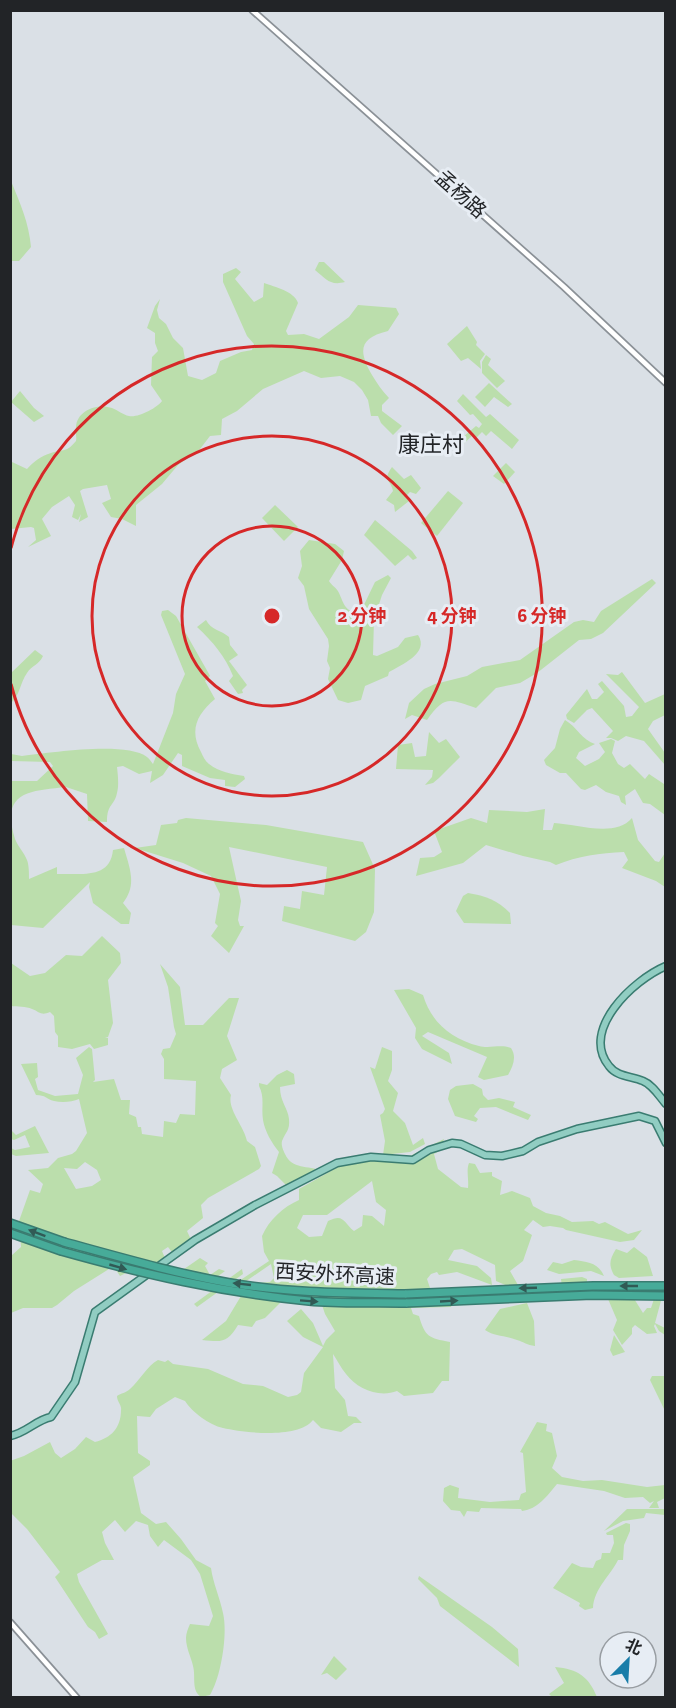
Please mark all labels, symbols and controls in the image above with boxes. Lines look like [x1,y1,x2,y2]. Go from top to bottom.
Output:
street label: 孟杨路 [431,165,491,223]
district label: 康庄村 [398,431,464,458]
text: 2 分钟 [337,605,387,627]
text: 4 分钟 [427,605,477,627]
text: 6 分钟 [517,605,567,627]
centre of rings [262,606,282,626]
one-way arrow [28,1228,46,1238]
street label: 西安外环高速 [274,1259,396,1289]
one-way arrow [109,1263,127,1272]
one-way arrow [233,1280,252,1289]
one-way arrow [620,1281,639,1291]
one-way arrow [519,1283,538,1293]
one-way arrow [300,1296,319,1306]
one-way arrow [439,1296,458,1305]
north arrow [598,1630,658,1690]
text: 北 [623,1635,645,1659]

